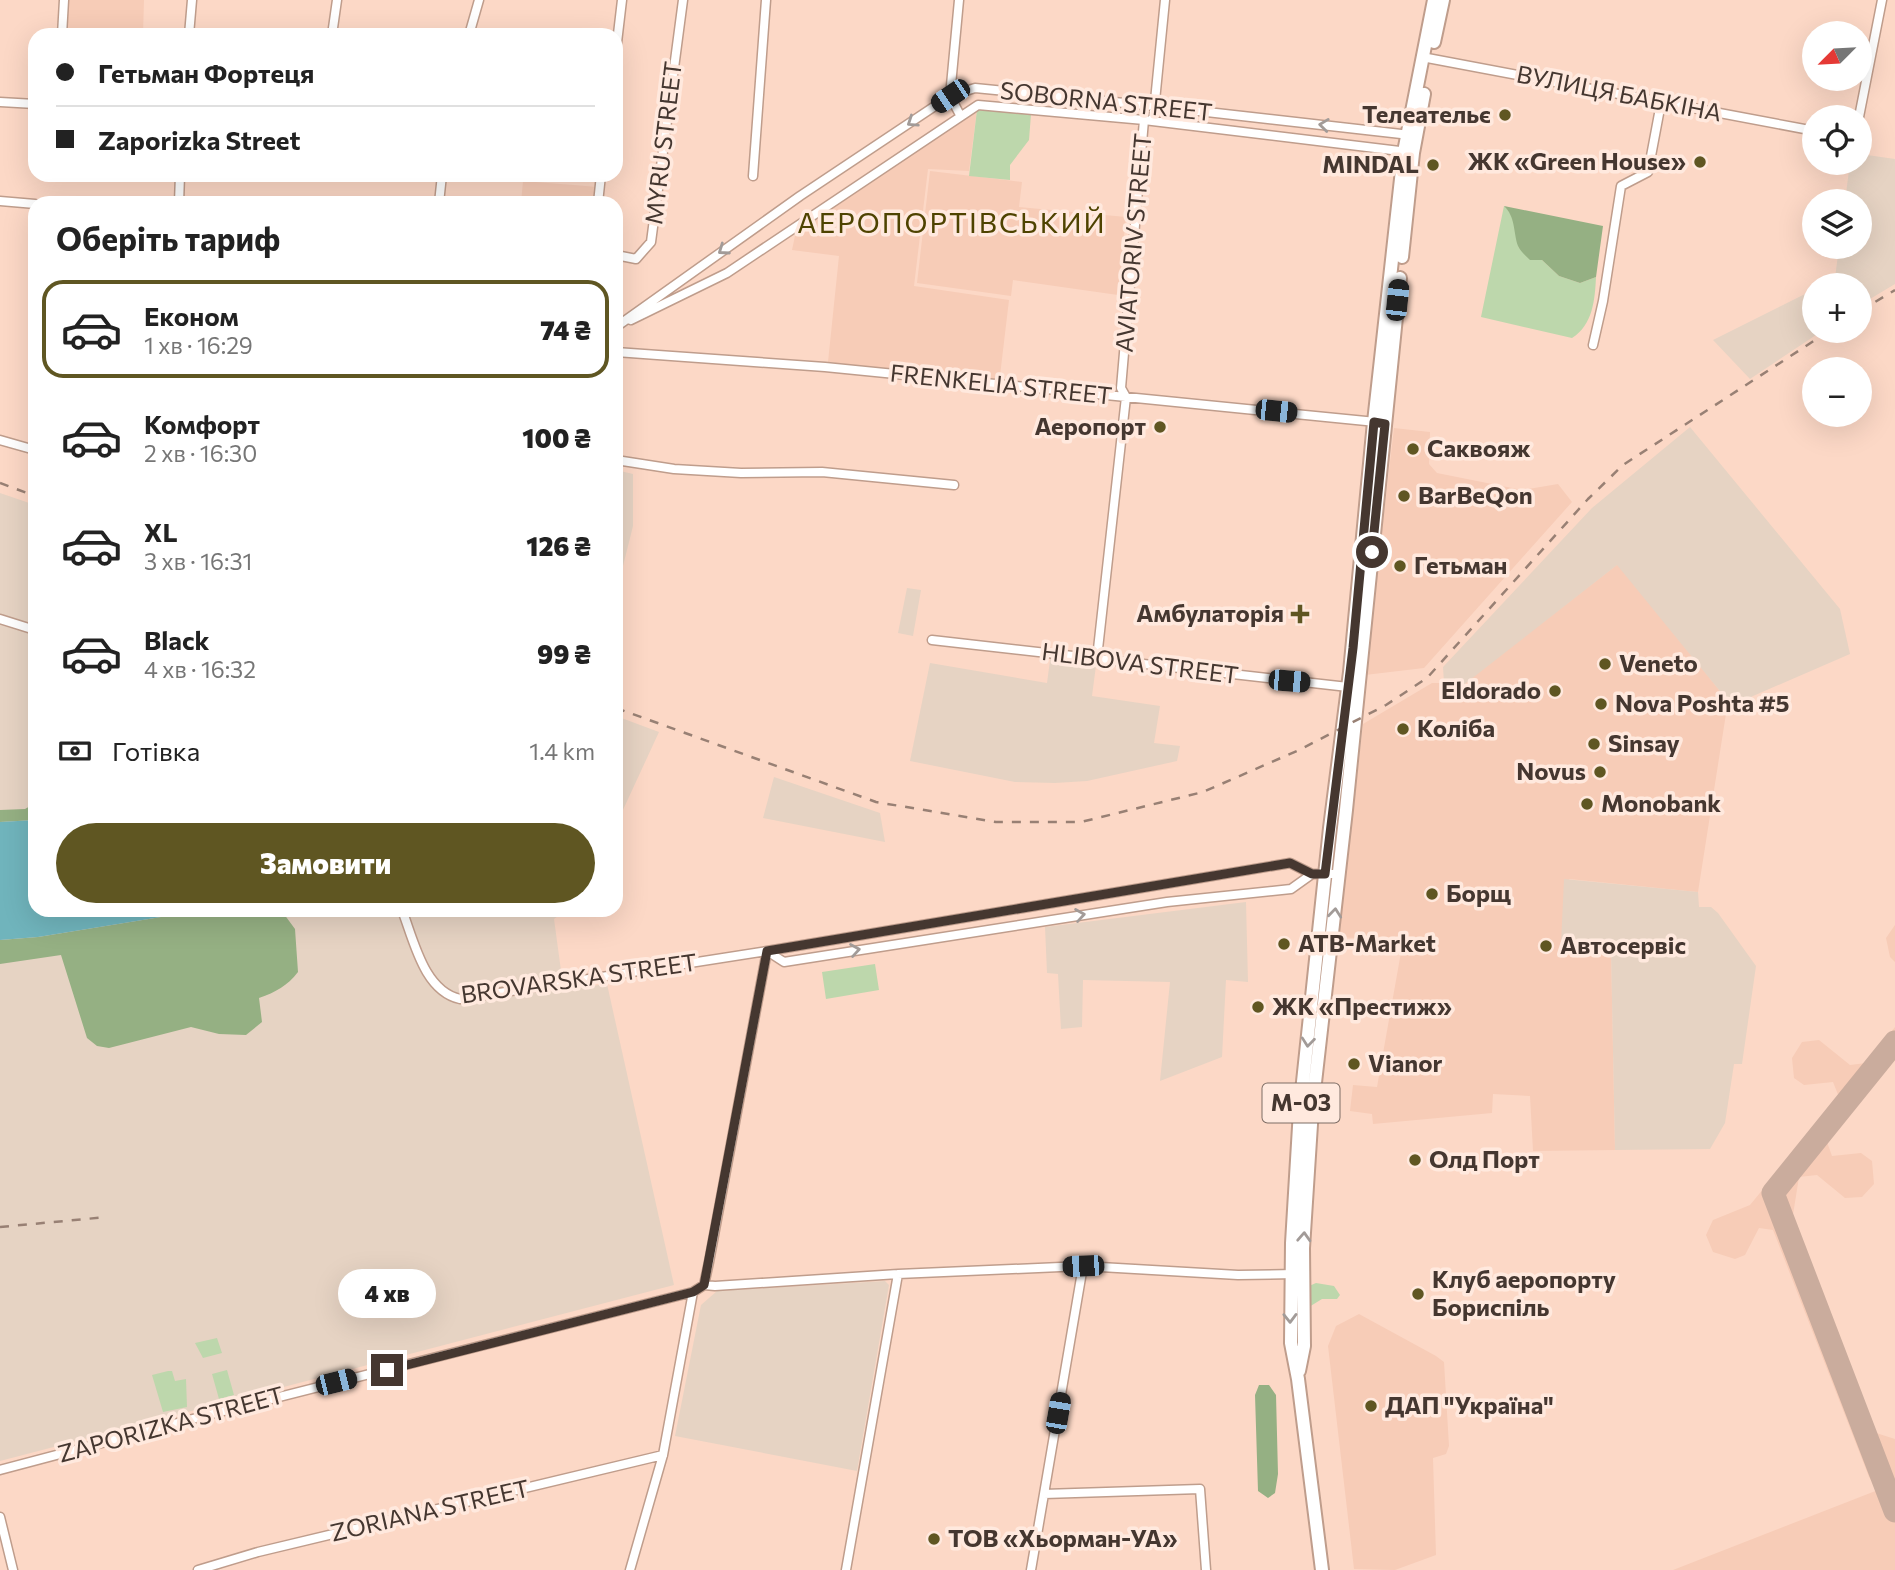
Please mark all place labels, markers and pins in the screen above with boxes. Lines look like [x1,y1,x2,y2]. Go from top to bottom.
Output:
place label: Телеательє [1362,99,1491,128]
marker: Телеательє [1497,107,1513,123]
place label: ЖК «Green House» [1468,146,1686,175]
place label: MINDAL [1322,149,1419,178]
marker: ЖК «Green House» [1692,154,1708,170]
marker: MINDAL [1425,157,1441,173]
place label: Аеропорт [1034,411,1146,440]
marker: Аеропорт [1152,419,1168,435]
place label: Саквояж [1427,433,1531,462]
marker: Саквояж [1405,441,1421,457]
place label: BarBeQon [1418,480,1533,509]
marker: BarBeQon [1396,488,1412,504]
place label: Гетьман [1414,550,1507,579]
marker: Гетьман [1392,558,1408,574]
place label: Амбулаторія [1136,598,1284,627]
marker: Амбулаторія [1290,604,1310,624]
place label: Veneto [1619,648,1698,677]
marker: Veneto [1597,656,1613,672]
place label: Eldorado [1441,675,1541,704]
marker: Eldorado [1547,683,1563,699]
place label: Nova Poshta #5 [1615,688,1789,717]
marker: Nova Poshta #5 [1593,696,1609,712]
place label: Коліба [1417,713,1495,742]
marker: Коліба [1395,721,1411,737]
place label: Sinsay [1608,728,1680,757]
marker: Sinsay [1586,736,1602,752]
place label: Novus [1516,756,1586,785]
marker: Novus [1592,764,1608,780]
place label: Monobank [1601,788,1721,817]
marker: Monobank [1579,796,1595,812]
place label: Борщ [1446,878,1511,907]
marker: Борщ [1424,886,1440,902]
place label: ATB-Market [1298,928,1436,957]
place label: Автосервіс [1560,930,1686,959]
marker: ATB-Market [1276,936,1292,952]
marker: Автосервіс [1538,938,1554,954]
place label: ЖК «Престиж» [1272,991,1452,1020]
marker: ЖК «Престиж» [1250,999,1266,1015]
place label: Vianor [1368,1048,1443,1077]
marker: Vianor [1346,1056,1362,1072]
place label: Олд Порт [1429,1144,1540,1173]
marker: Олд Порт [1407,1152,1423,1168]
place label: Клуб аеропорту Бориспіль [1432,1264,1616,1321]
marker: Клуб аеропорту Бориспіль [1410,1286,1426,1302]
place label: ДАП "Україна" [1385,1390,1554,1419]
marker: ДАП "Україна" [1363,1398,1379,1414]
place label: ТОВ «Хьорман-УА» [948,1523,1177,1552]
marker: ТОВ «Хьорман-УА» [926,1531,942,1547]

